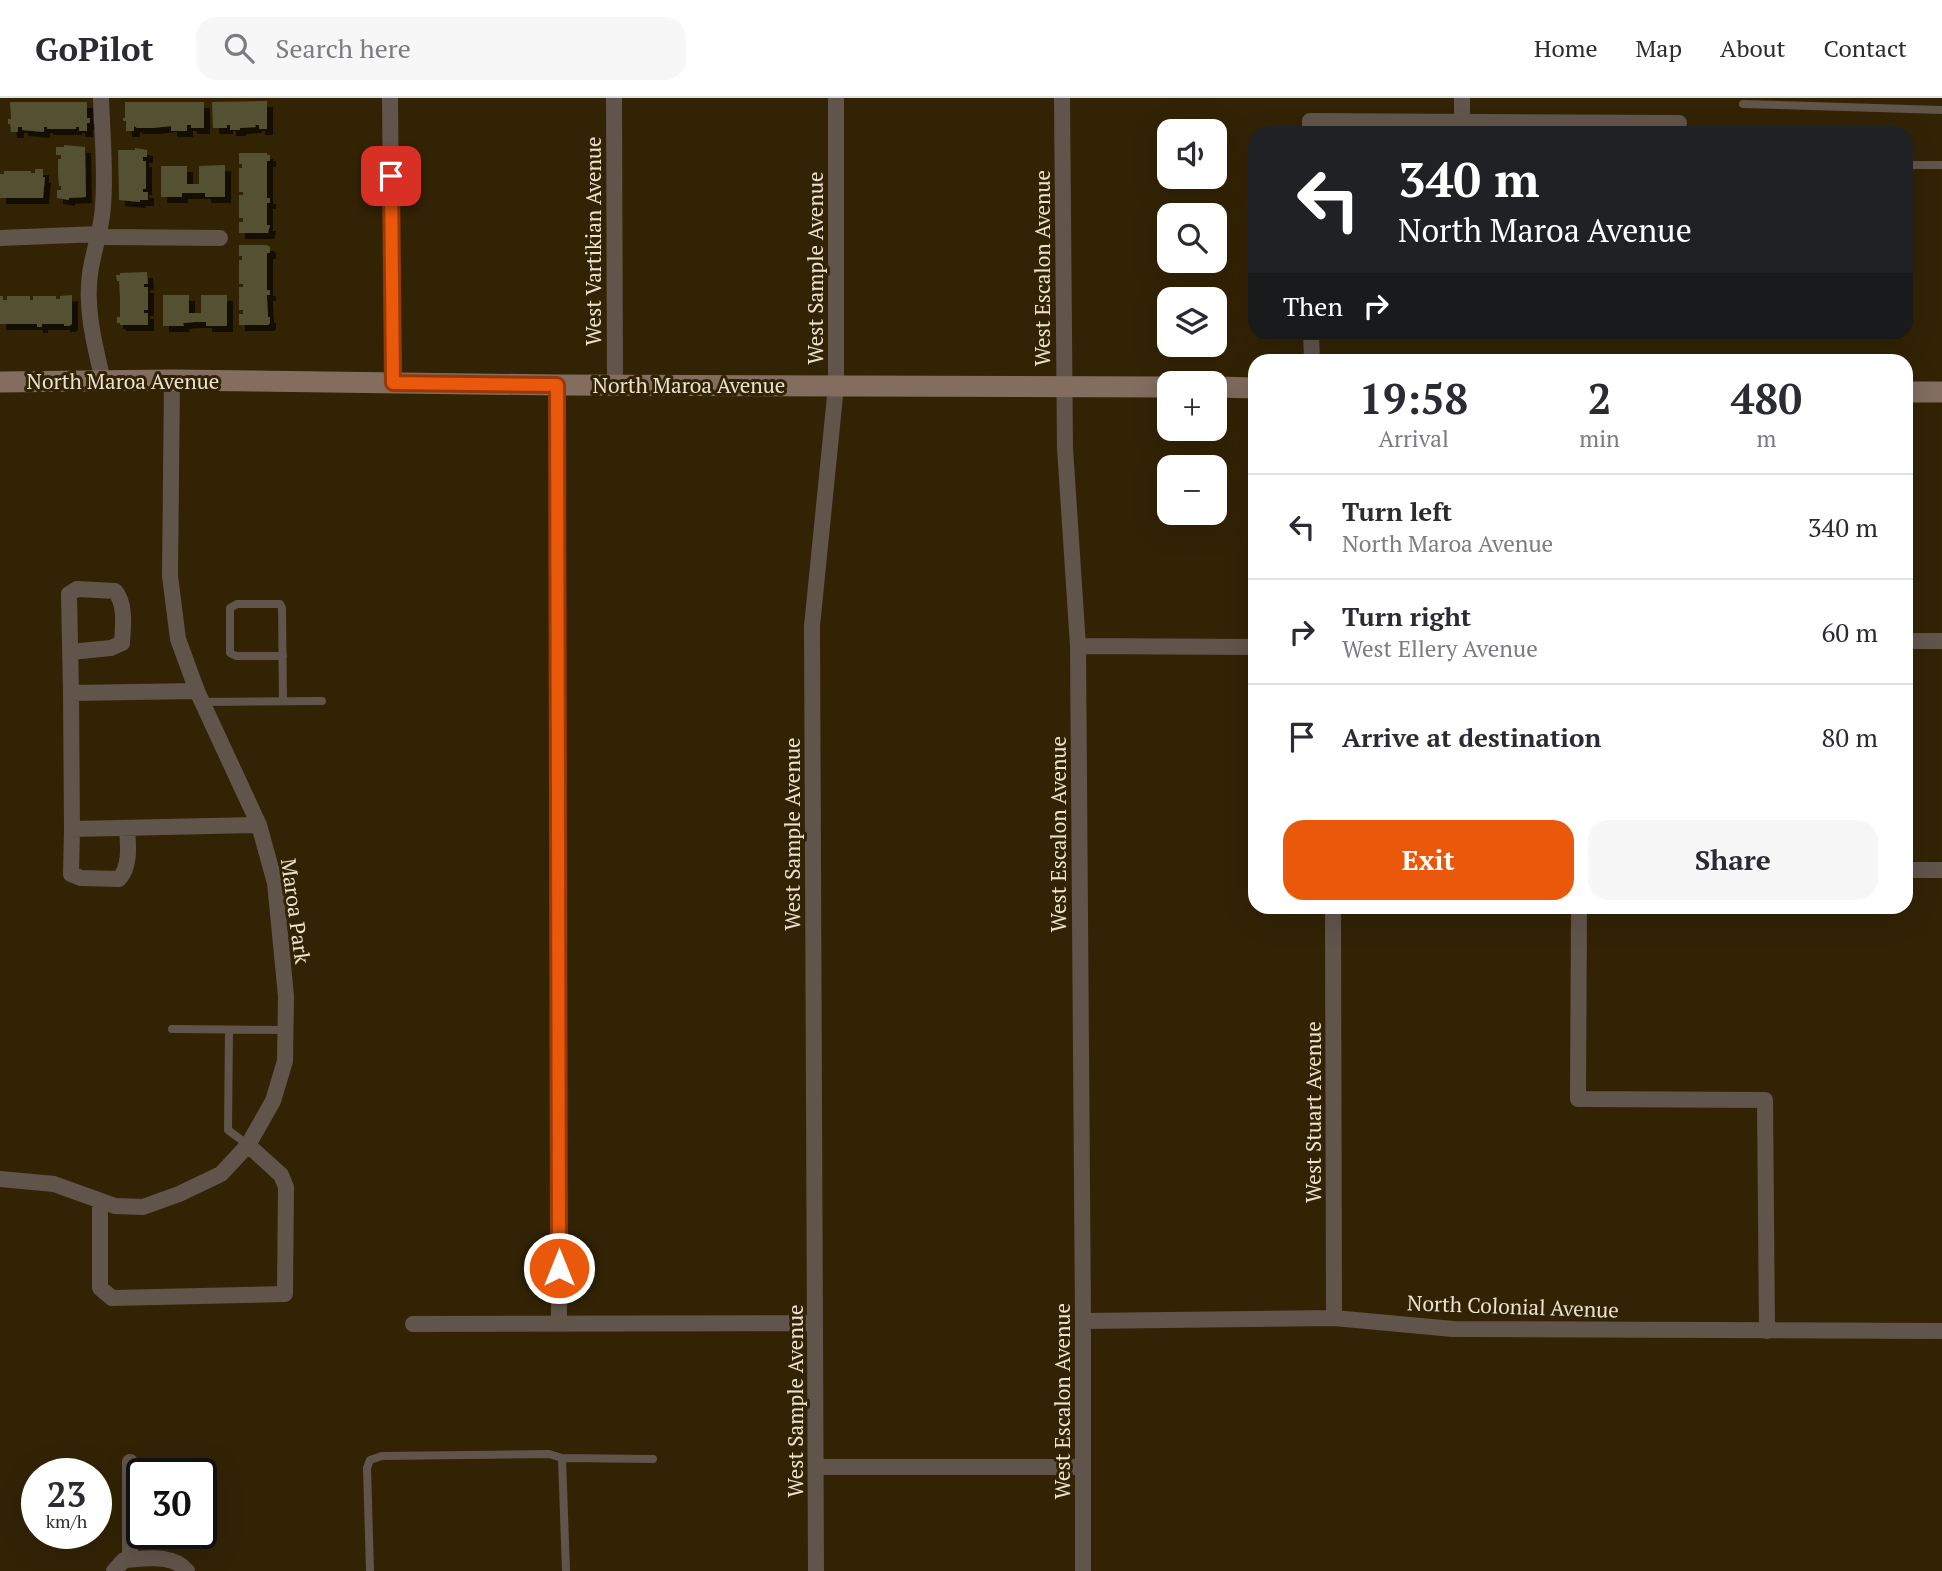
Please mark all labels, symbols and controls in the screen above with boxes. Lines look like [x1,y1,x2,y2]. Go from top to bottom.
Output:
search box [196,17,686,80]
text: GoPilot [35,27,154,70]
icon: search [220,29,258,67]
text: Search here [276,31,411,65]
text: Home [1534,32,1598,64]
text: Map [1636,32,1682,64]
text: About [1720,32,1786,64]
text: Contact [1824,32,1907,64]
map controls [1157,119,1227,525]
button: sound [1157,119,1227,189]
street label: West Vartikian Avenue [579,136,607,346]
pin [361,146,421,206]
text: 340 m [1398,146,1540,211]
icon: left [1283,154,1374,245]
icon: arrive [372,157,410,195]
street label: West Escalon Avenue [1028,170,1056,366]
street label: West Sample Avenue [801,171,829,365]
button: search [1157,203,1227,273]
text: North Maroa Avenue [1398,209,1692,251]
button: layers [1157,287,1227,357]
icon: right [1357,287,1395,325]
text: Then [1283,289,1343,323]
street label: North Maroa Avenue [27,367,219,395]
text: 19:58 [1359,370,1468,426]
text: 2 [1588,370,1611,426]
text: 480 [1731,370,1802,426]
street label: North Maroa Avenue [593,371,785,399]
button: + [1157,371,1227,441]
text: Arrival [1378,423,1449,454]
text: min [1579,423,1620,454]
text: m [1756,423,1776,454]
button: − [1157,455,1227,525]
text: Turn left [1342,494,1452,528]
icon: left [1283,508,1321,546]
text: 340 m [1808,510,1878,544]
text: North Maroa Avenue [1342,528,1553,559]
text: Turn right [1342,599,1471,633]
icon: right [1283,613,1321,651]
text: 60 m [1822,615,1878,649]
text: West Ellery Avenue [1342,633,1538,664]
icon: arrive [1283,718,1321,756]
text: Arrive at destination [1342,720,1601,754]
text: 80 m [1822,720,1878,754]
street label: West Escalon Avenue [1044,736,1072,932]
street label: West Sample Avenue [778,737,806,931]
button: Exit [1283,820,1574,900]
button: Share [1588,820,1878,900]
street label: Maroa Park [275,856,317,966]
street label: West Stuart Avenue [1299,1021,1327,1203]
position arrow [522,1231,596,1305]
street label: North Colonial Avenue [1407,1288,1619,1324]
street label: West Escalon Avenue [1048,1303,1076,1499]
street label: West Sample Avenue [781,1304,809,1498]
speed limit sign: 30 [126,1458,217,1549]
text: 23 [47,1471,86,1517]
text: km/h [46,1509,87,1533]

